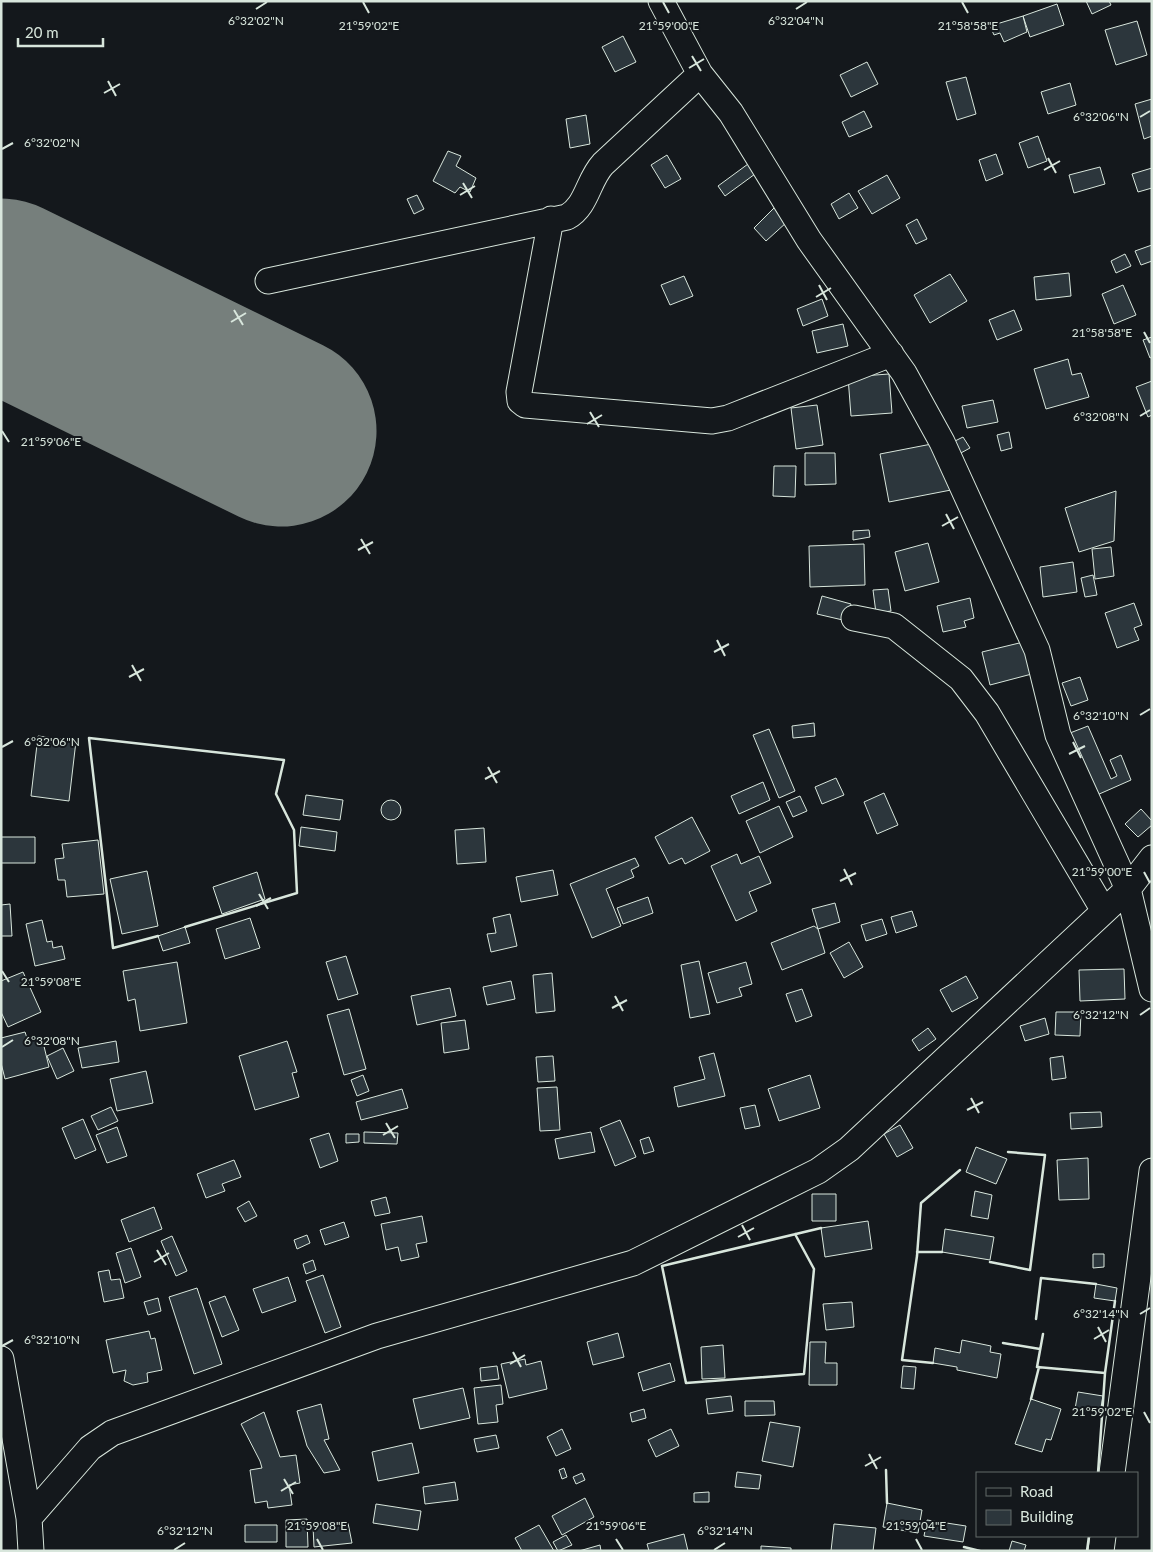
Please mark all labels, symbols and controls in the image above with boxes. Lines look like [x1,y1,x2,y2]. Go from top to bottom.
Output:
text: 6°32'02"N [228,13,284,28]
text: 6°32'04"N [768,13,824,28]
scale bar [18,15,102,47]
text: 21°59'02"E [339,18,399,33]
text: 21°59'00"E [639,18,699,33]
text: 21°58'58"E [938,18,998,33]
text: 20 m [25,23,59,41]
text: 6°32'06"N [1073,109,1129,124]
text: 6°32'02"N [24,135,80,150]
text: 21°58'58"E [1072,325,1132,340]
text: 6°32'08"N [1073,409,1129,424]
text: 21°59'06"E [21,434,81,449]
text: 6°32'10"N [1073,708,1129,723]
text: 6°32'06"N [24,734,80,749]
text: 21°59'00"E [1072,864,1132,879]
text: 21°59'08"E [21,974,81,989]
text: 6°32'12"N [1073,1007,1129,1022]
text: 6°32'08"N [24,1033,80,1048]
text: 6°32'14"N [1073,1306,1129,1321]
text: 6°32'10"N [24,1332,80,1347]
text: 21°59'02"E [1072,1404,1132,1419]
legend [976,1472,1138,1537]
text: Road [1020,1482,1053,1500]
text: Building [1020,1507,1073,1525]
text: 21°59'08"E [287,1518,347,1533]
text: 21°59'06"E [586,1518,646,1533]
text: 21°59'04"E [886,1518,946,1533]
text: 6°32'12"N [157,1523,213,1538]
text: 6°32'14"N [697,1523,753,1538]

